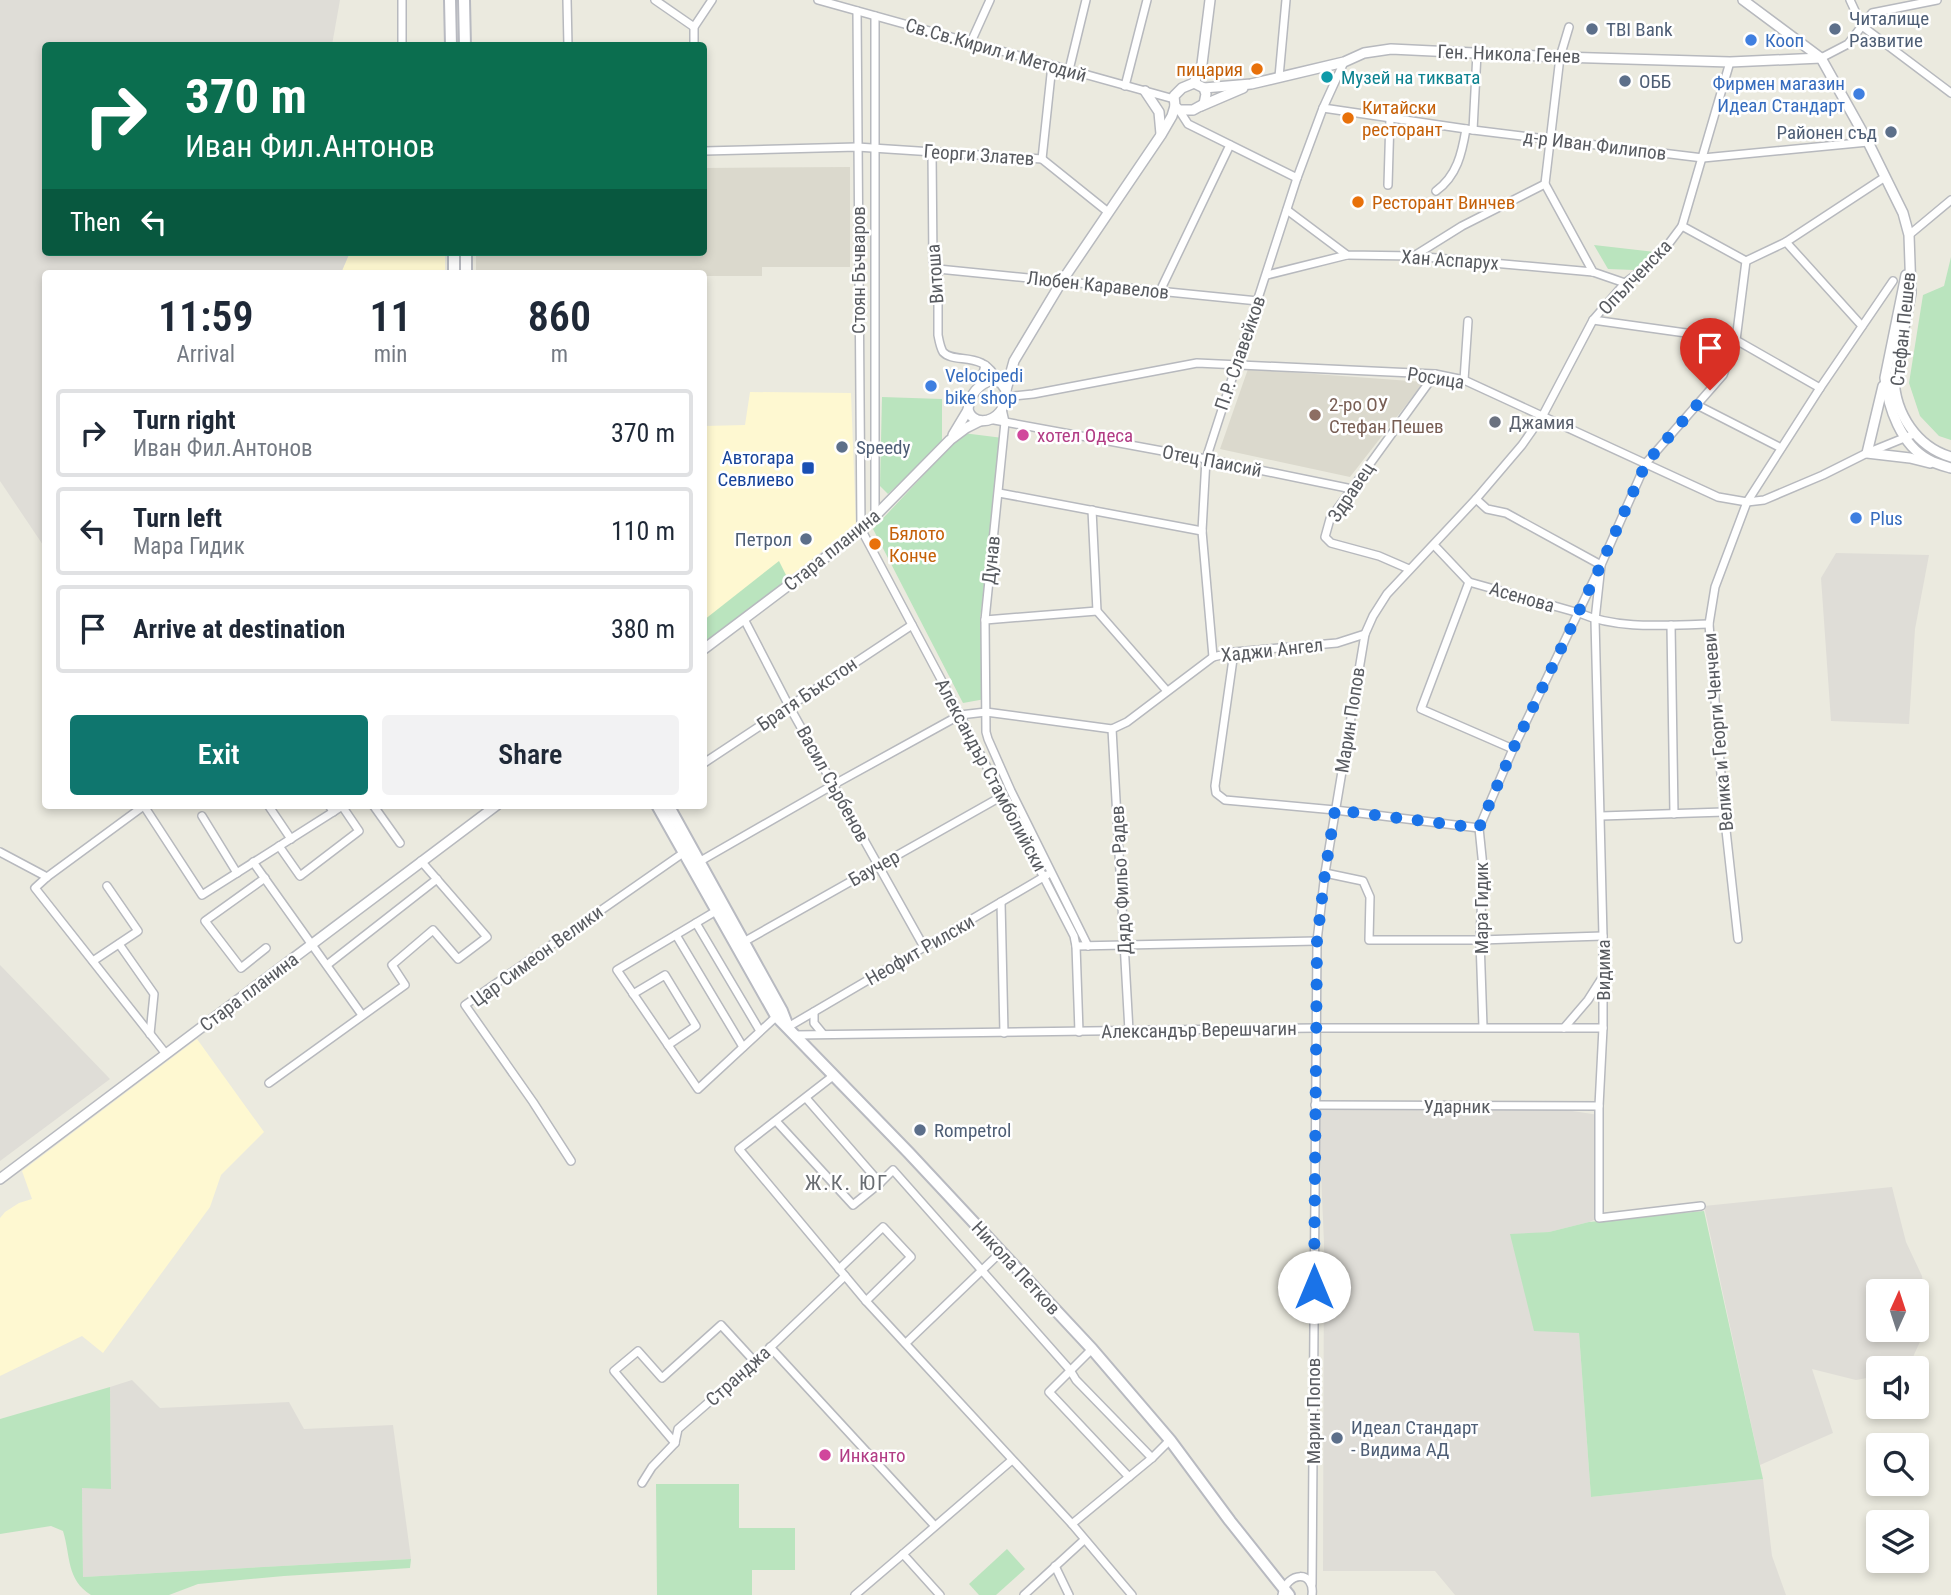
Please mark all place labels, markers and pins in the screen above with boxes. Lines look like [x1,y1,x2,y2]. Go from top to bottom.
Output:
place label: Читалище Развитие [1849,7,1929,52]
place label: TBI Bank [1606,18,1673,41]
marker: TBI Bank [1584,21,1600,37]
marker: Читалище Развитие [1827,21,1843,37]
place label: Кооп [1765,29,1804,52]
marker: Кооп [1743,32,1759,48]
place label: пицария [1176,58,1243,81]
marker: пицария [1249,61,1265,77]
place label: Музей на тиквата [1341,66,1480,89]
marker: Музей на тиквата [1319,69,1335,85]
place label: ОББ [1639,70,1671,93]
place label: Фирмен магазин Идеал Стандарт [1713,72,1845,117]
marker: ОББ [1617,73,1633,89]
marker: Фирмен магазин Идеал Стандарт [1851,86,1867,102]
place label: Китайски ресторант [1362,96,1443,141]
marker: Китайски ресторант [1340,110,1356,126]
place label: Районен съд [1776,121,1877,144]
marker: Районен съд [1883,124,1899,140]
place label: Ресторант Винчев [1372,191,1515,214]
marker: Ресторант Винчев [1350,194,1366,210]
pin [1680,318,1740,390]
place label: Velocipedi bike shop [945,364,1023,409]
marker: Velocipedi bike shop [923,378,939,394]
place label: 2-ро ОУ Стефан Пешев [1329,393,1444,438]
marker: 2-ро ОУ Стефан Пешев [1307,407,1323,423]
place label: Джамия [1509,411,1574,434]
marker: Джамия [1487,414,1503,430]
place label: хотел Одеса [1037,424,1133,447]
marker: хотел Одеса [1015,427,1031,443]
place label: Speedy [856,436,910,459]
marker: Speedy [834,439,850,455]
place label: Автогара Севлиево [717,446,794,491]
marker: Автогара Севлиево [800,460,816,476]
place label: Plus [1870,507,1903,530]
marker: Plus [1848,510,1864,526]
place label: Бялото Конче [889,522,945,567]
place label: Петрол [735,528,792,551]
marker: Петрол [798,531,814,547]
marker: Бялото Конче [867,536,883,552]
place label: Rompetrol [934,1119,1011,1142]
marker: Rompetrol [912,1122,928,1138]
place label: Идеал Стандарт - Видима АД [1351,1416,1479,1461]
marker: Идеал Стандарт - Видима АД [1329,1430,1345,1446]
place label: Инканто [839,1444,906,1467]
marker: Инканто [817,1447,833,1463]

